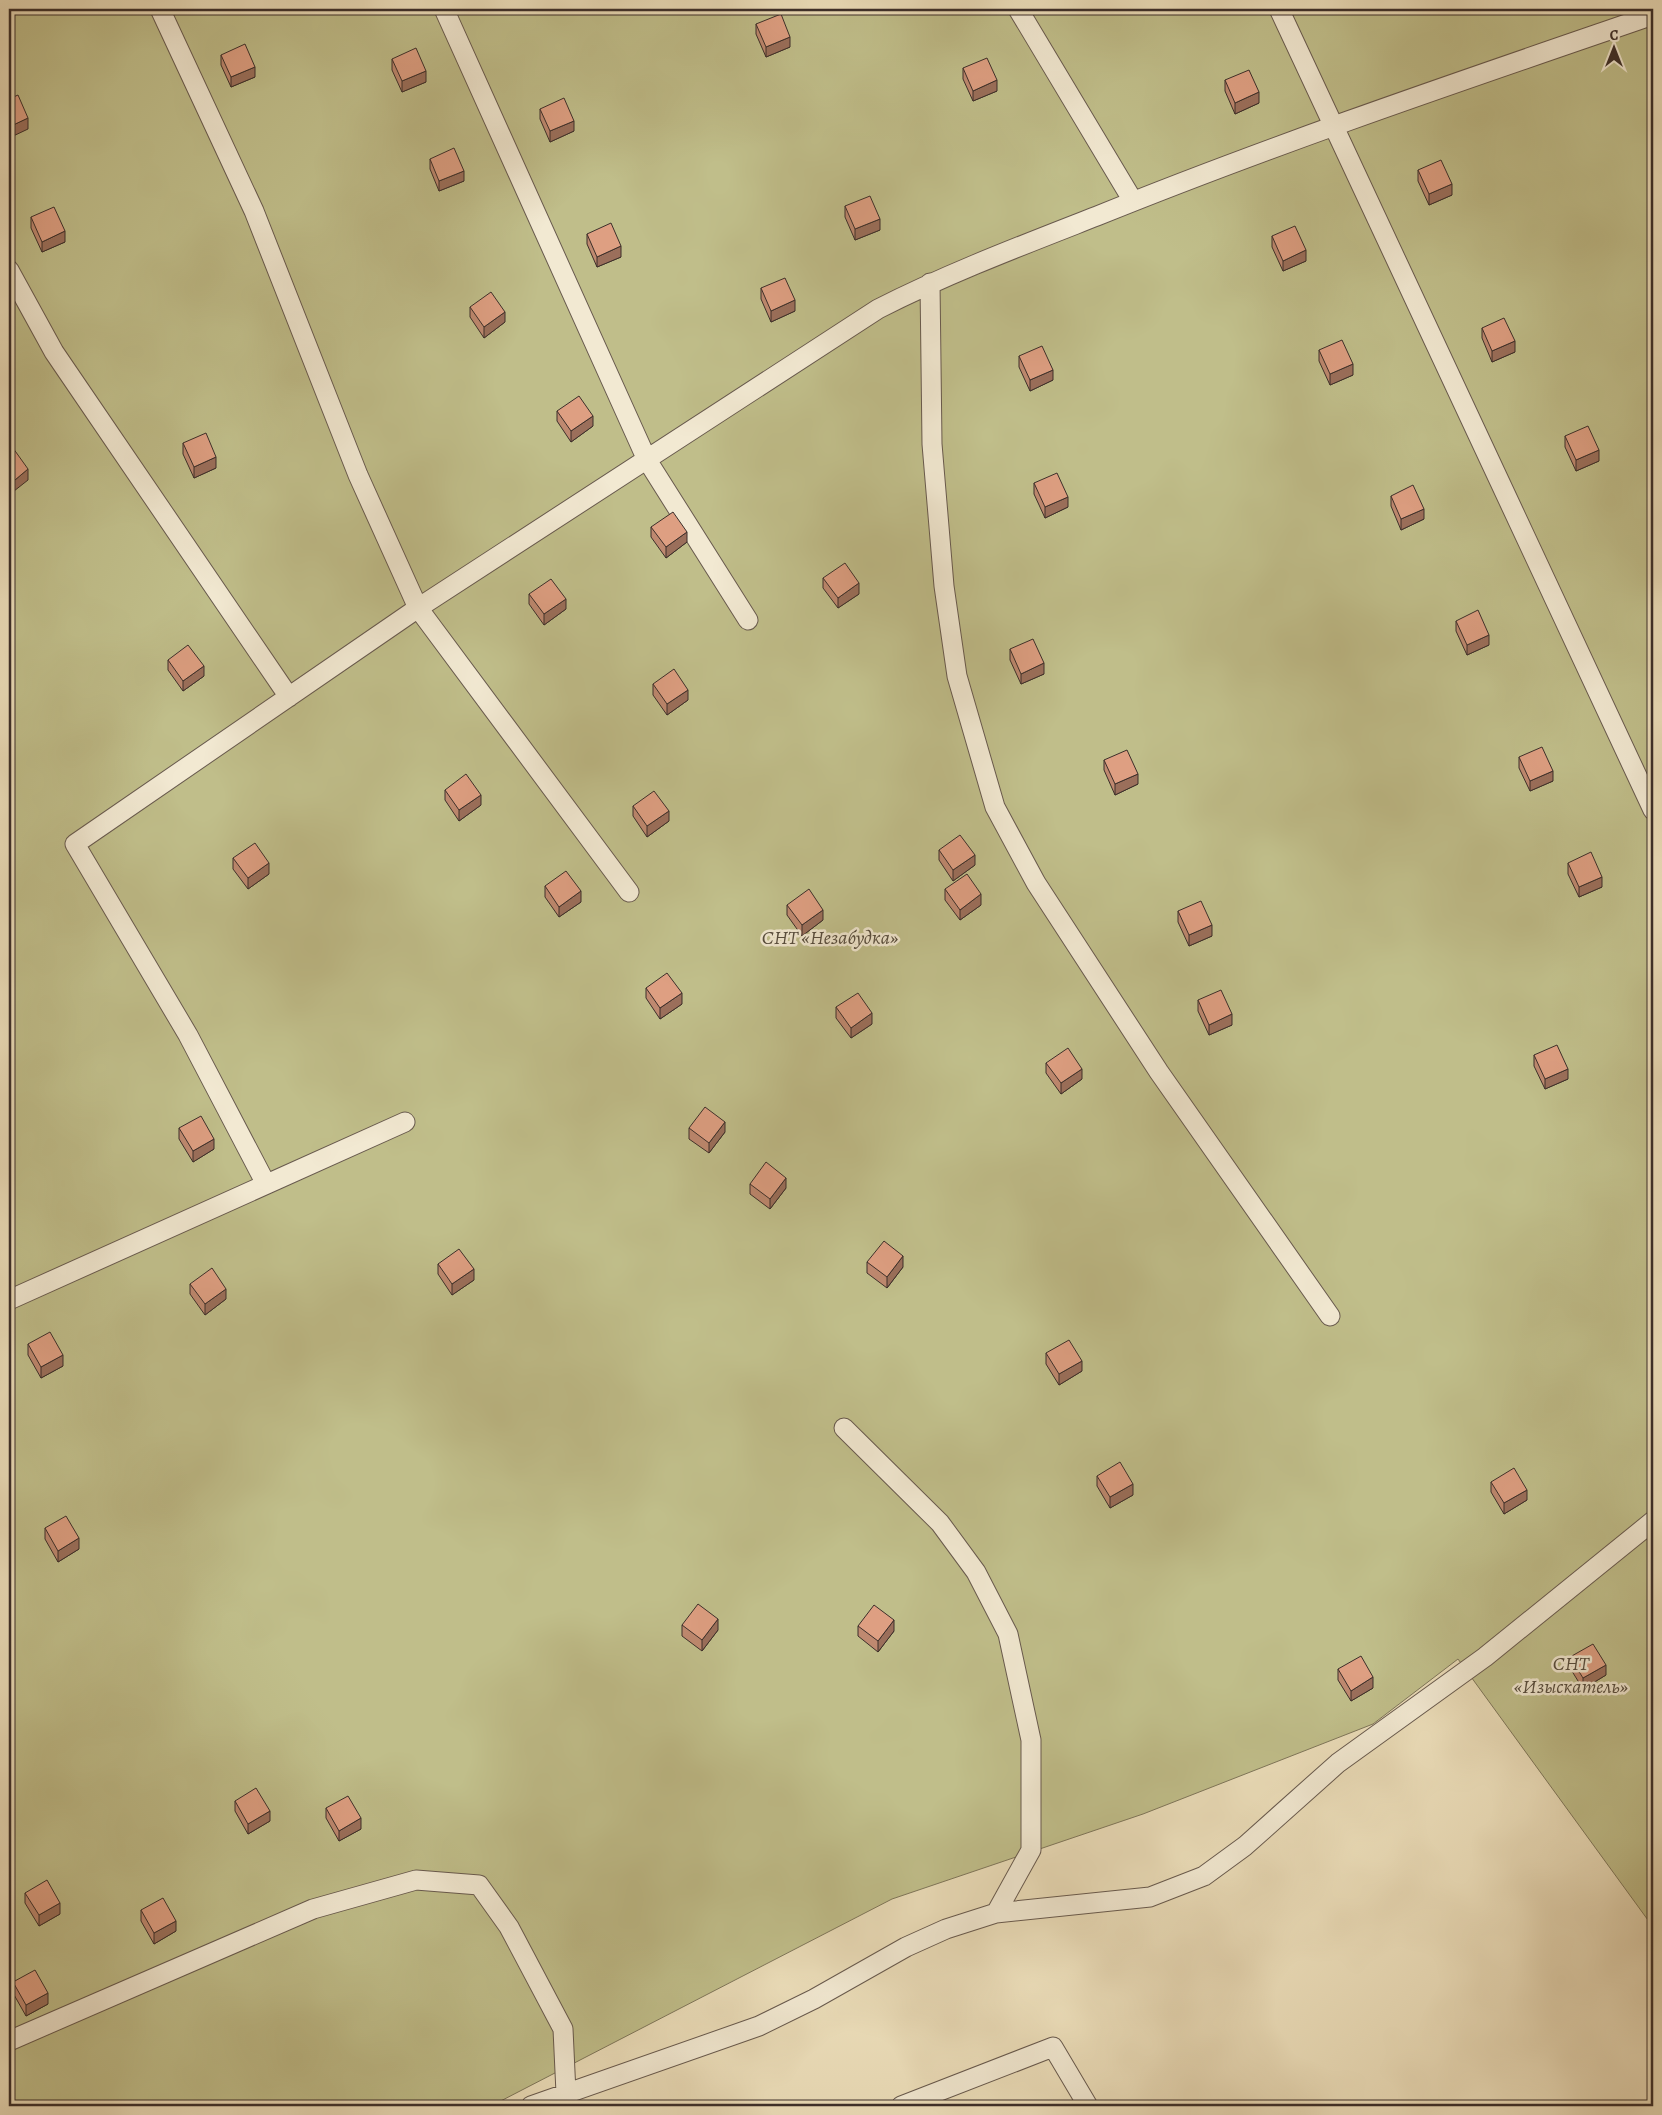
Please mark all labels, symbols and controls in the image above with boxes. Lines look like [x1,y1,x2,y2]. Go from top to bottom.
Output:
north arrow [1590,22,1640,72]
text: С [1610,26,1619,45]
park label: СНТ «Незабудка» [762,924,898,951]
park label: СНТ «Изыскатель» [1514,1650,1628,1700]

